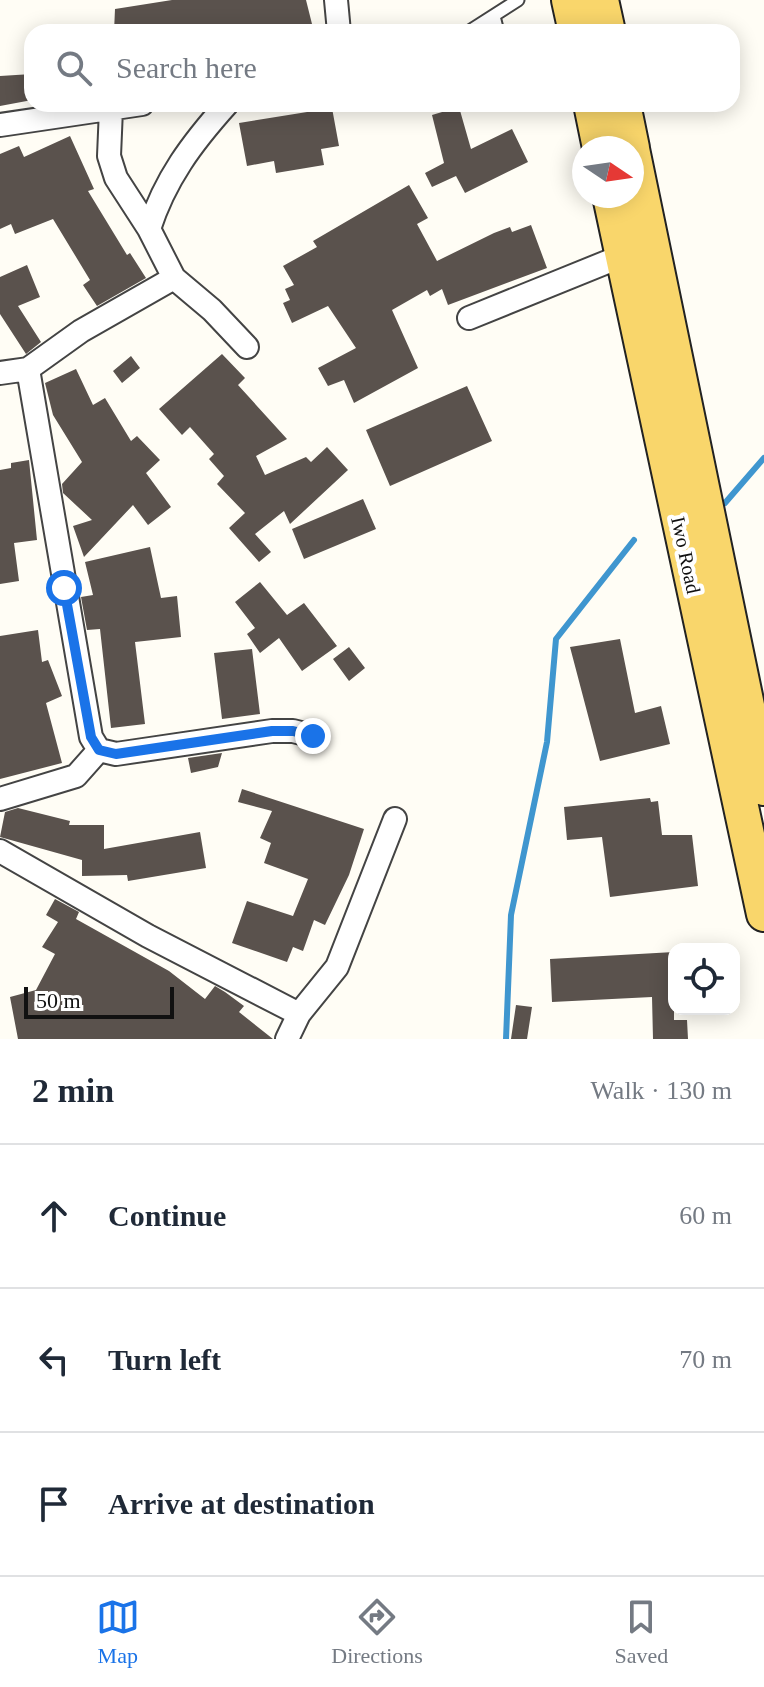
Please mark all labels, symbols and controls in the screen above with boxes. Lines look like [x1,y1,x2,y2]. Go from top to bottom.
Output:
search box [24,24,740,112]
icon: search [52,46,96,90]
text: Search here [116,51,257,84]
north arrow [572,136,644,208]
street label: Iwo Road [667,514,705,596]
route start [46,570,82,606]
route end [295,718,331,754]
map controls [668,943,740,1015]
button: locate [668,943,740,1015]
scale bar [24,983,174,1019]
text: 50 m [36,988,81,1013]
text: 2 min [32,1072,114,1109]
text: Walk · 130 m [590,1076,732,1105]
icon: ahead [32,1194,76,1238]
text: Continue [108,1199,226,1232]
text: 60 m [679,1201,732,1230]
icon: left [32,1338,76,1382]
text: Turn left [108,1343,221,1376]
text: 70 m [679,1345,732,1374]
icon: arrive [32,1482,76,1526]
text: Arrive at destination [108,1487,375,1520]
tab: Map [96,1595,140,1669]
tab: Directions [331,1595,423,1669]
tab: Saved [614,1595,668,1669]

